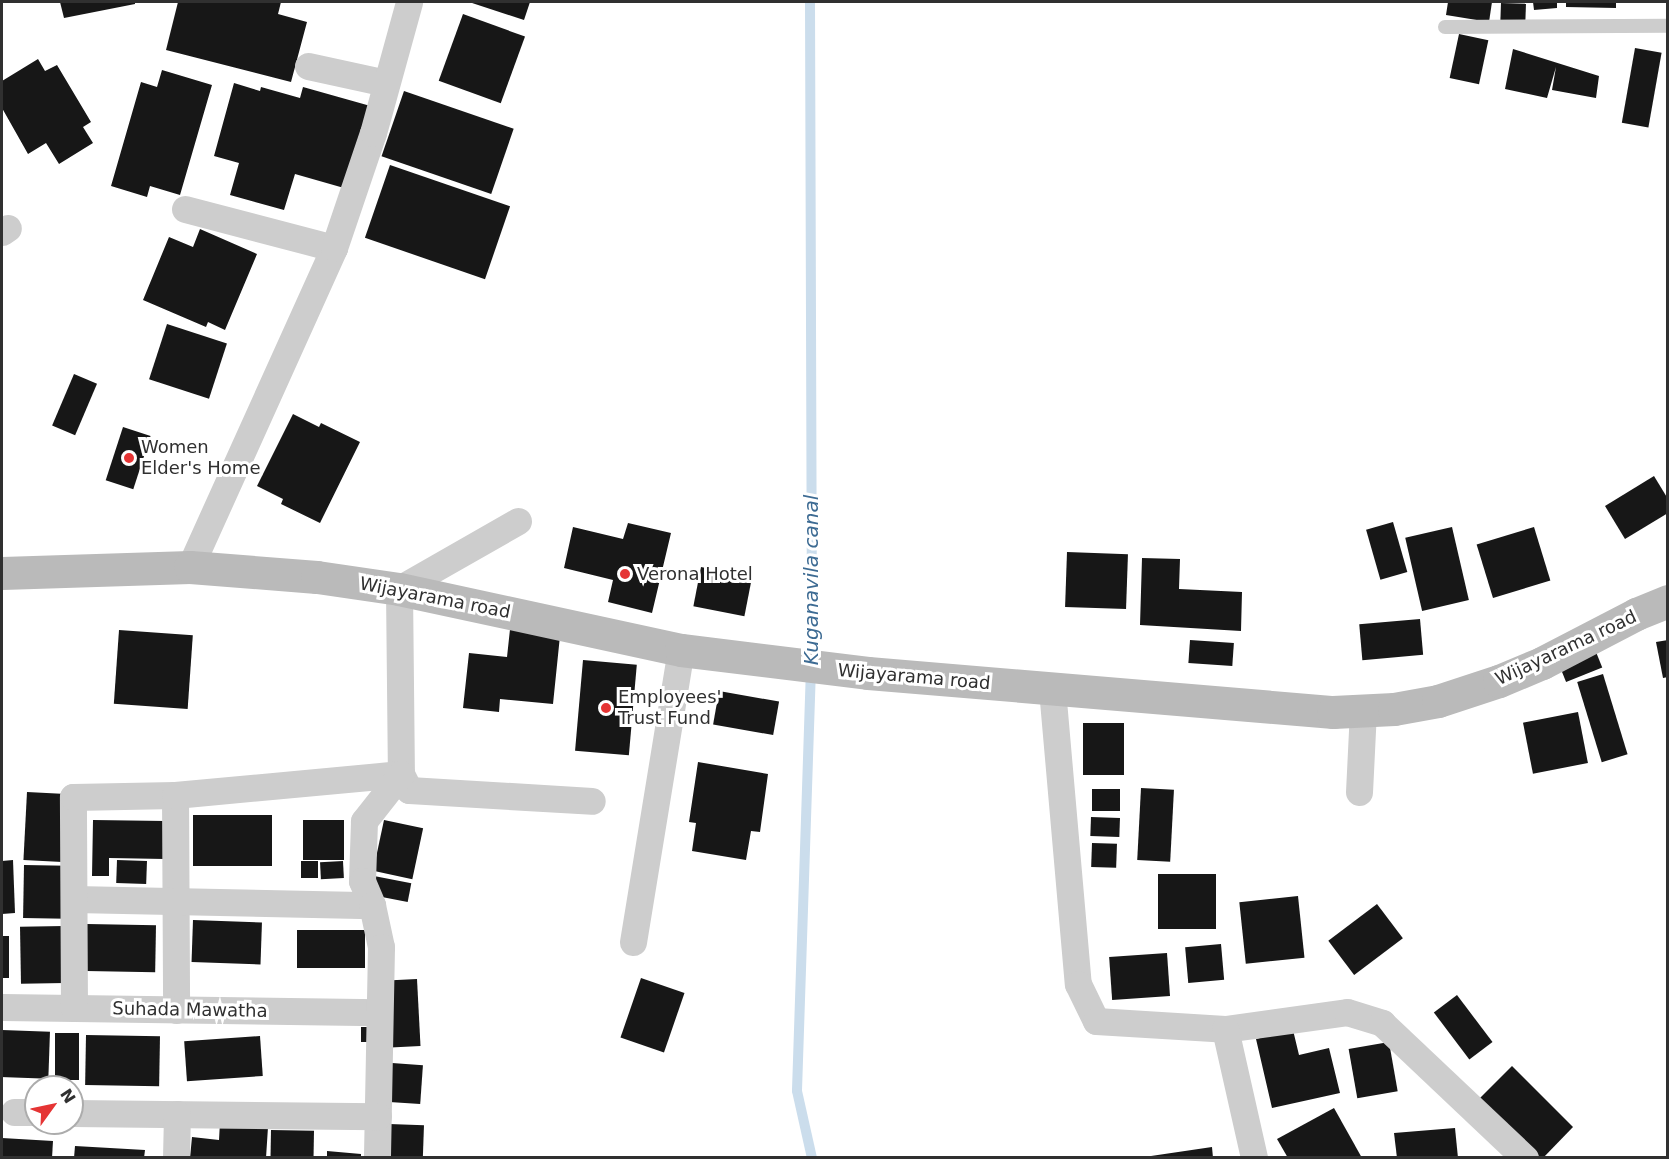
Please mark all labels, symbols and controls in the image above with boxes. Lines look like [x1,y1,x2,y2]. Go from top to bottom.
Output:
place label: Women Elder's Home [141,437,260,480]
marker: Women Elder's Home [122,451,136,465]
water label: Kuganavila canal [799,495,823,665]
place label: Verona Hotel [637,563,753,585]
marker: Verona Hotel [618,567,632,581]
street label: Wijayarama road [358,573,512,623]
street label: Wijayarama road [1492,606,1640,690]
street label: Wijayarama road [837,660,991,694]
place label: Employees' Trust Fund [618,687,721,730]
marker: Employees' Trust Fund [599,701,613,715]
street label: Suhada Mawatha [112,998,268,1022]
north arrow [24,1075,84,1135]
text: N [56,1085,79,1107]

